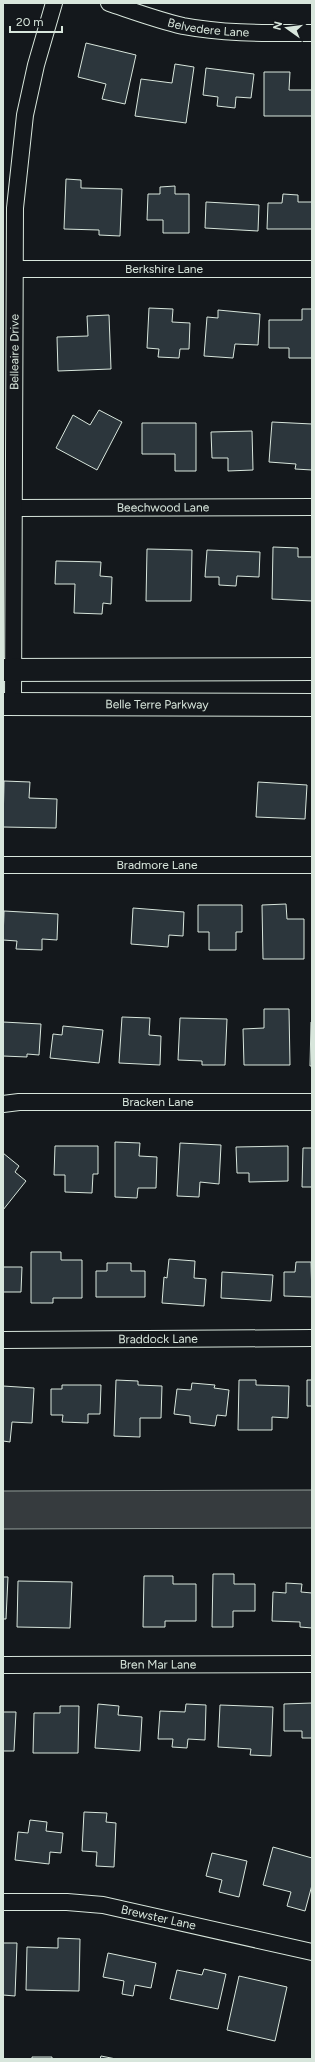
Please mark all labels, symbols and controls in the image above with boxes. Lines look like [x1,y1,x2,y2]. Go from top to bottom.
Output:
scale bar [10,8,62,34]
north arrow [267,8,307,48]
text: 20 m [16,15,44,29]
street label: Belvedere Lane [166,15,250,40]
text: N [270,20,285,31]
street label: Berkshire Lane [125,262,203,276]
street label: Belleaire Drive [7,314,22,390]
street label: Beechwood Lane [117,500,210,515]
street label: Belle Terre Parkway [105,697,209,712]
street label: Bradmore Lane [117,858,198,872]
street label: Bracken Lane [122,1095,194,1109]
street label: Braddock Lane [118,1332,198,1346]
street label: Bren Mar Lane [120,1657,197,1672]
street label: Brewster Lane [120,1902,198,1933]

